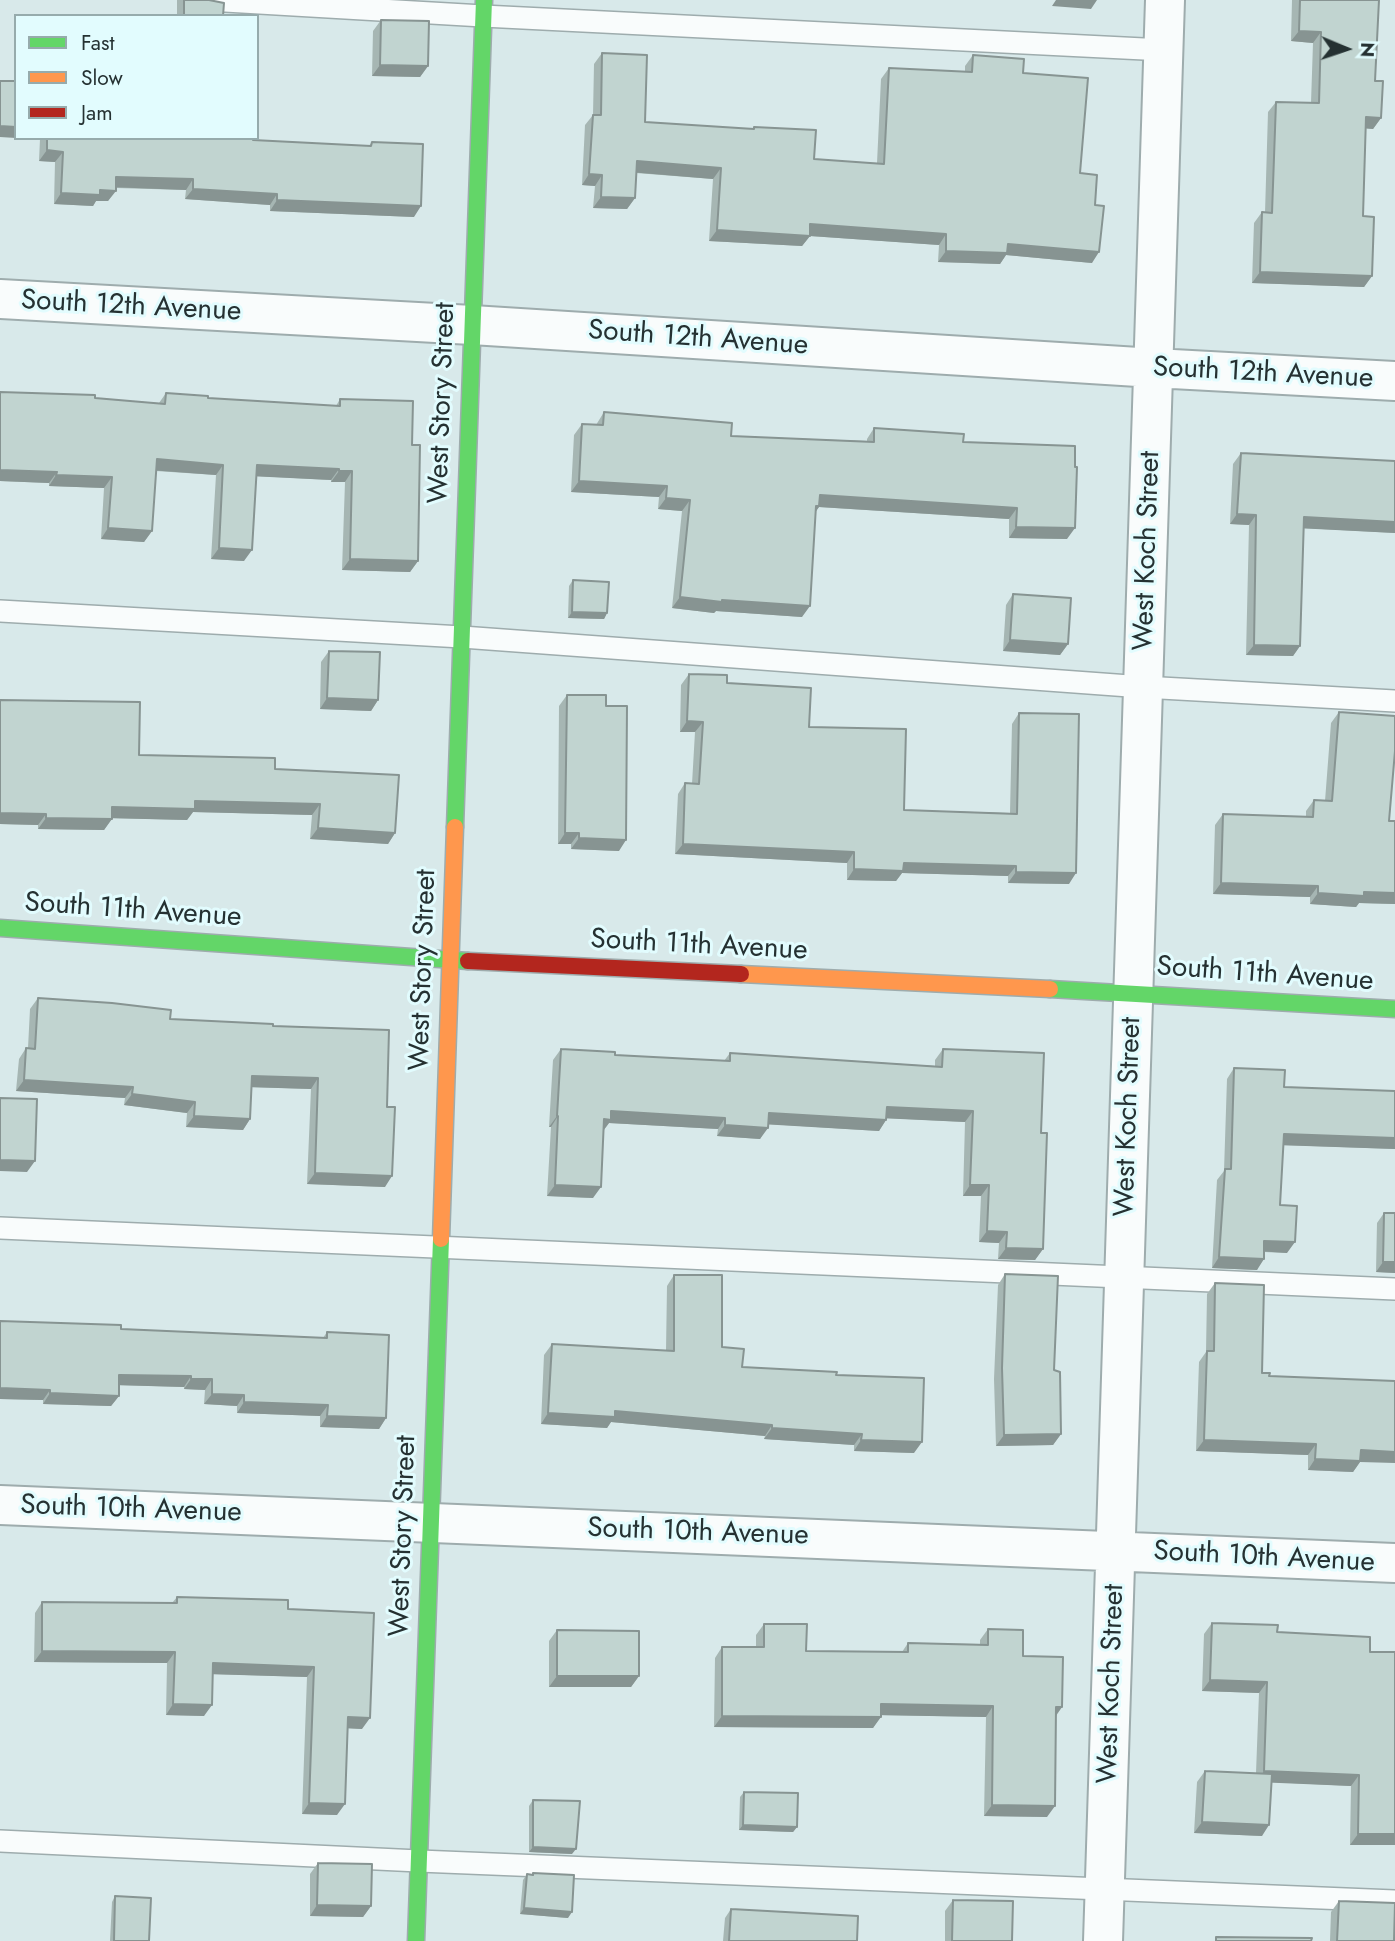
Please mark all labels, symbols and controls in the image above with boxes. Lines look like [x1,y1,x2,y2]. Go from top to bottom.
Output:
legend [14,14,259,140]
north arrow [1311,14,1381,84]
text: Fast [81,28,114,58]
text: N [1354,42,1381,58]
text: Slow [81,63,123,93]
text: Jam [81,98,113,128]
street label: South 12th Avenue [20,284,242,330]
street label: West Story Street [423,302,463,504]
street label: South 12th Avenue [587,315,809,363]
street label: South 12th Avenue [1152,351,1374,397]
street label: West Koch Street [1128,451,1168,651]
street label: West Story Street [404,869,444,1071]
street label: South 11th Avenue [23,887,243,935]
street label: South 11th Avenue [590,924,808,968]
street label: South 11th Avenue [1155,951,1375,999]
street label: West Koch Street [1109,1017,1149,1217]
street label: West Story Street [384,1435,424,1637]
street label: South 10th Avenue [20,1489,242,1531]
street label: South 10th Avenue [587,1512,809,1554]
street label: South 10th Avenue [1152,1535,1376,1581]
street label: West Koch Street [1092,1584,1132,1784]

